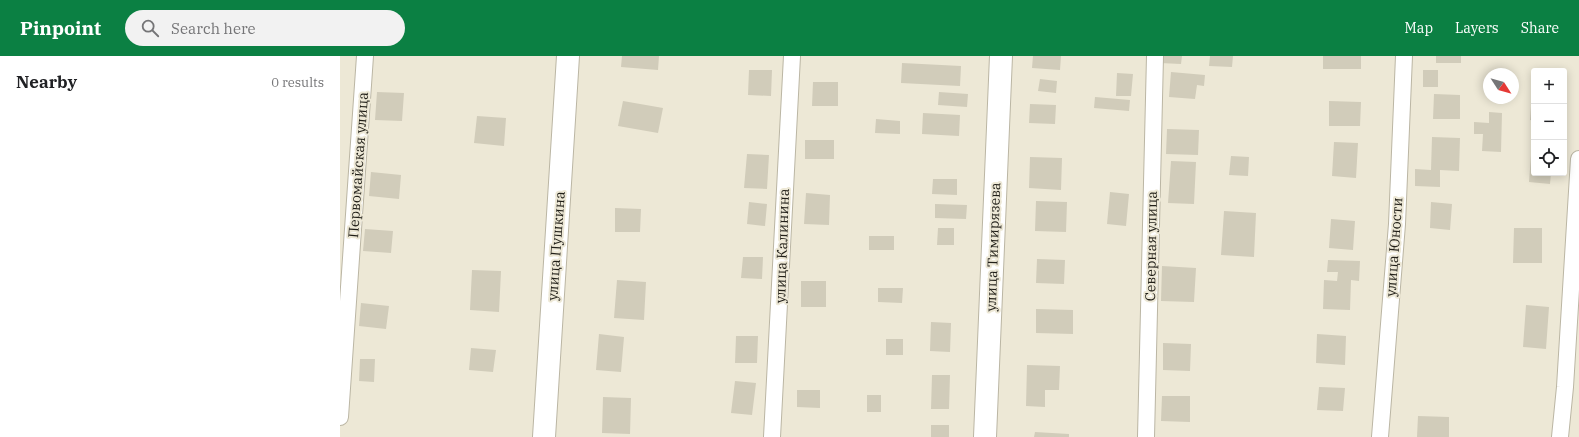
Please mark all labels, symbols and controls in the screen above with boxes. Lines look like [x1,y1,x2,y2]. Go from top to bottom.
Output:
search box [125,10,405,46]
text: Pinpoint [20,16,101,40]
icon: search [139,17,161,39]
text: Search here [171,19,256,38]
text: Map [1405,19,1433,37]
text: Layers [1455,19,1499,37]
text: Share [1521,19,1559,37]
north arrow [1483,68,1519,104]
map controls [1531,68,1567,176]
button: + [1531,68,1567,104]
text: Nearby [16,71,77,93]
text: 0 results [271,74,324,91]
street label: Первомайская улица [344,91,372,239]
button: − [1531,104,1567,140]
button: locate [1531,140,1567,176]
street label: улица Тимирязева [982,182,1004,312]
street label: улица Калинина [771,188,793,304]
street label: улица Пушкина [543,190,569,301]
street label: Северная улица [1141,190,1161,301]
street label: улица Юности [1382,197,1406,297]

